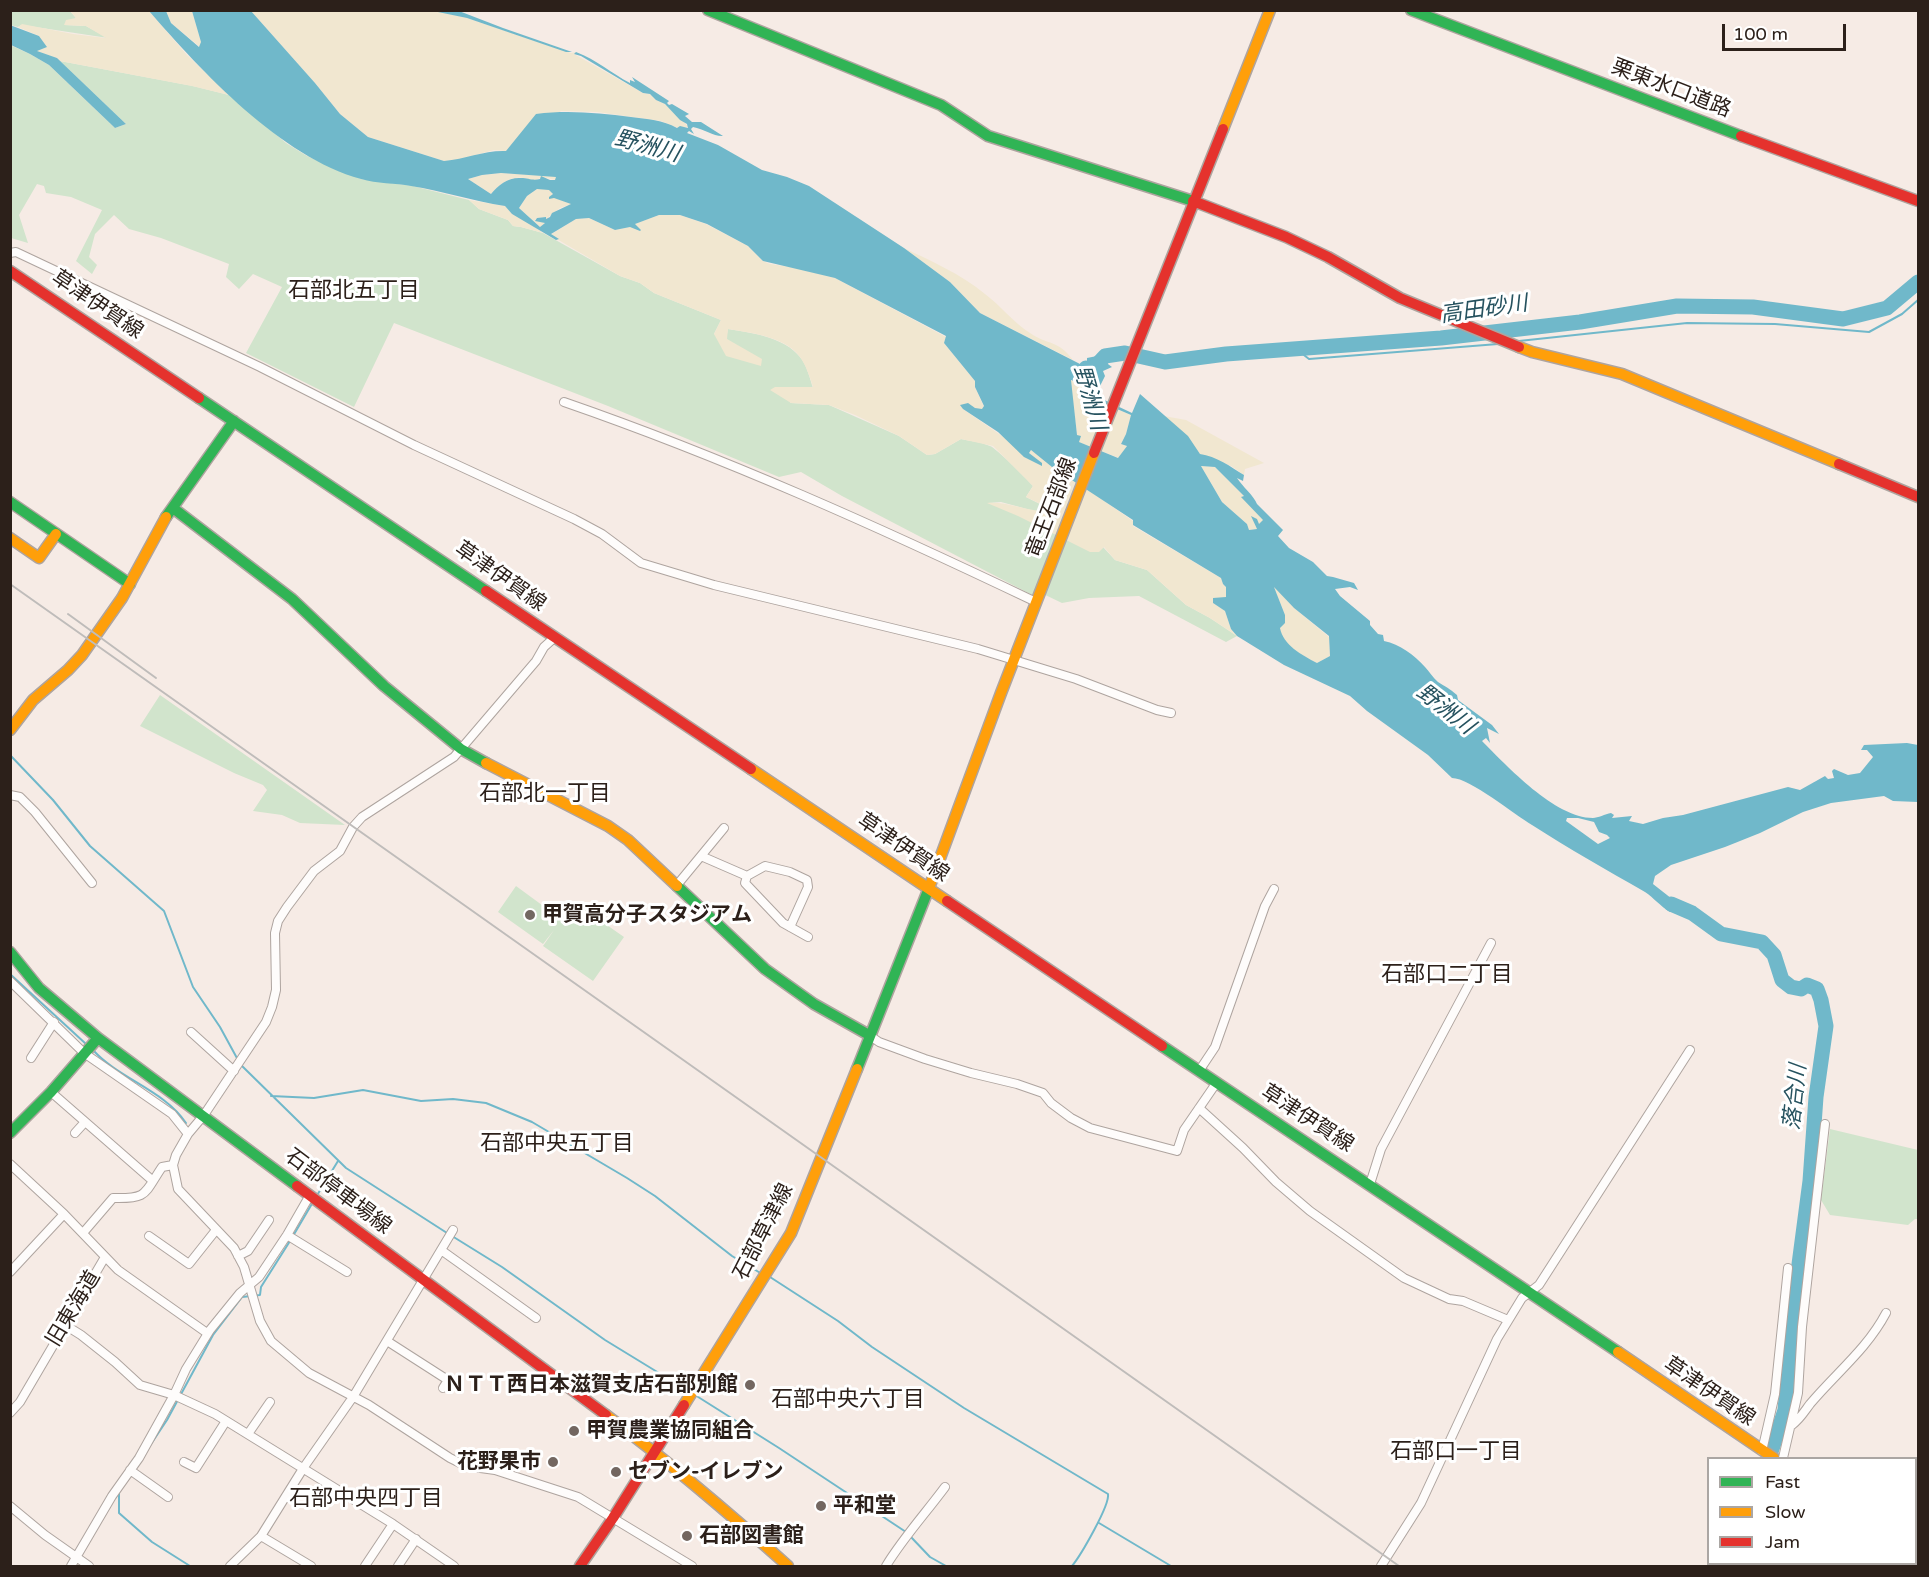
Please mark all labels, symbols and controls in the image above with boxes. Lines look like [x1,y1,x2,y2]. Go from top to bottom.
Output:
scale bar [1725,12,1850,50]
text: 100 m [1733,23,1788,45]
street label: 栗東水口道路 [1608,55,1734,123]
water label: 野洲川 [612,126,682,168]
street label: 草津伊賀線 [46,265,148,345]
district label: 石部北五丁目 [288,278,420,304]
water label: 高田砂川 [1439,291,1529,329]
water label: 野洲川 [1067,363,1111,433]
street label: 竜王石部線 [1021,454,1083,562]
street label: 草津伊賀線 [450,537,550,617]
water label: 野洲川 [1411,679,1479,741]
district label: 石部北一丁目 [479,781,611,807]
street label: 草津伊賀線 [852,808,954,888]
place label: 甲賀高分子スタジアム [542,902,752,928]
marker: 甲賀高分子スタジアム [523,908,537,922]
district label: 石部口二丁目 [1381,962,1513,988]
water label: 落合川 [1779,1063,1813,1131]
street label: 草津伊賀線 [1256,1080,1358,1158]
district label: 石部中央五丁目 [480,1131,634,1157]
street label: 石部停車場線 [280,1144,396,1240]
street label: 石部草津線 [729,1180,799,1284]
street label: 旧東海道 [42,1267,106,1351]
street label: 草津伊賀線 [1658,1352,1760,1432]
place label: ＮＴＴ西日本滋賀支店石部別館 [444,1372,738,1398]
marker: ＮＴＴ西日本滋賀支店石部別館 [743,1378,757,1392]
district label: 石部中央六丁目 [771,1387,925,1413]
place label: 甲賀農業協同組合 [586,1418,754,1444]
marker: 甲賀農業協同組合 [567,1424,581,1438]
district label: 石部口一丁目 [1390,1439,1522,1465]
place label: 花野果市 [457,1449,541,1475]
marker: 花野果市 [546,1455,560,1469]
legend [1707,1457,1917,1565]
place label: セブン-イレブン [628,1459,784,1485]
marker: セブン-イレブン [609,1465,623,1479]
text: Fast [1765,1471,1800,1493]
district label: 石部中央四丁目 [289,1486,443,1512]
place label: 平和堂 [833,1493,896,1519]
marker: 平和堂 [814,1499,828,1513]
text: Slow [1765,1501,1806,1523]
place label: 石部図書館 [699,1523,804,1549]
marker: 石部図書館 [680,1529,694,1543]
text: Jam [1765,1531,1800,1553]

